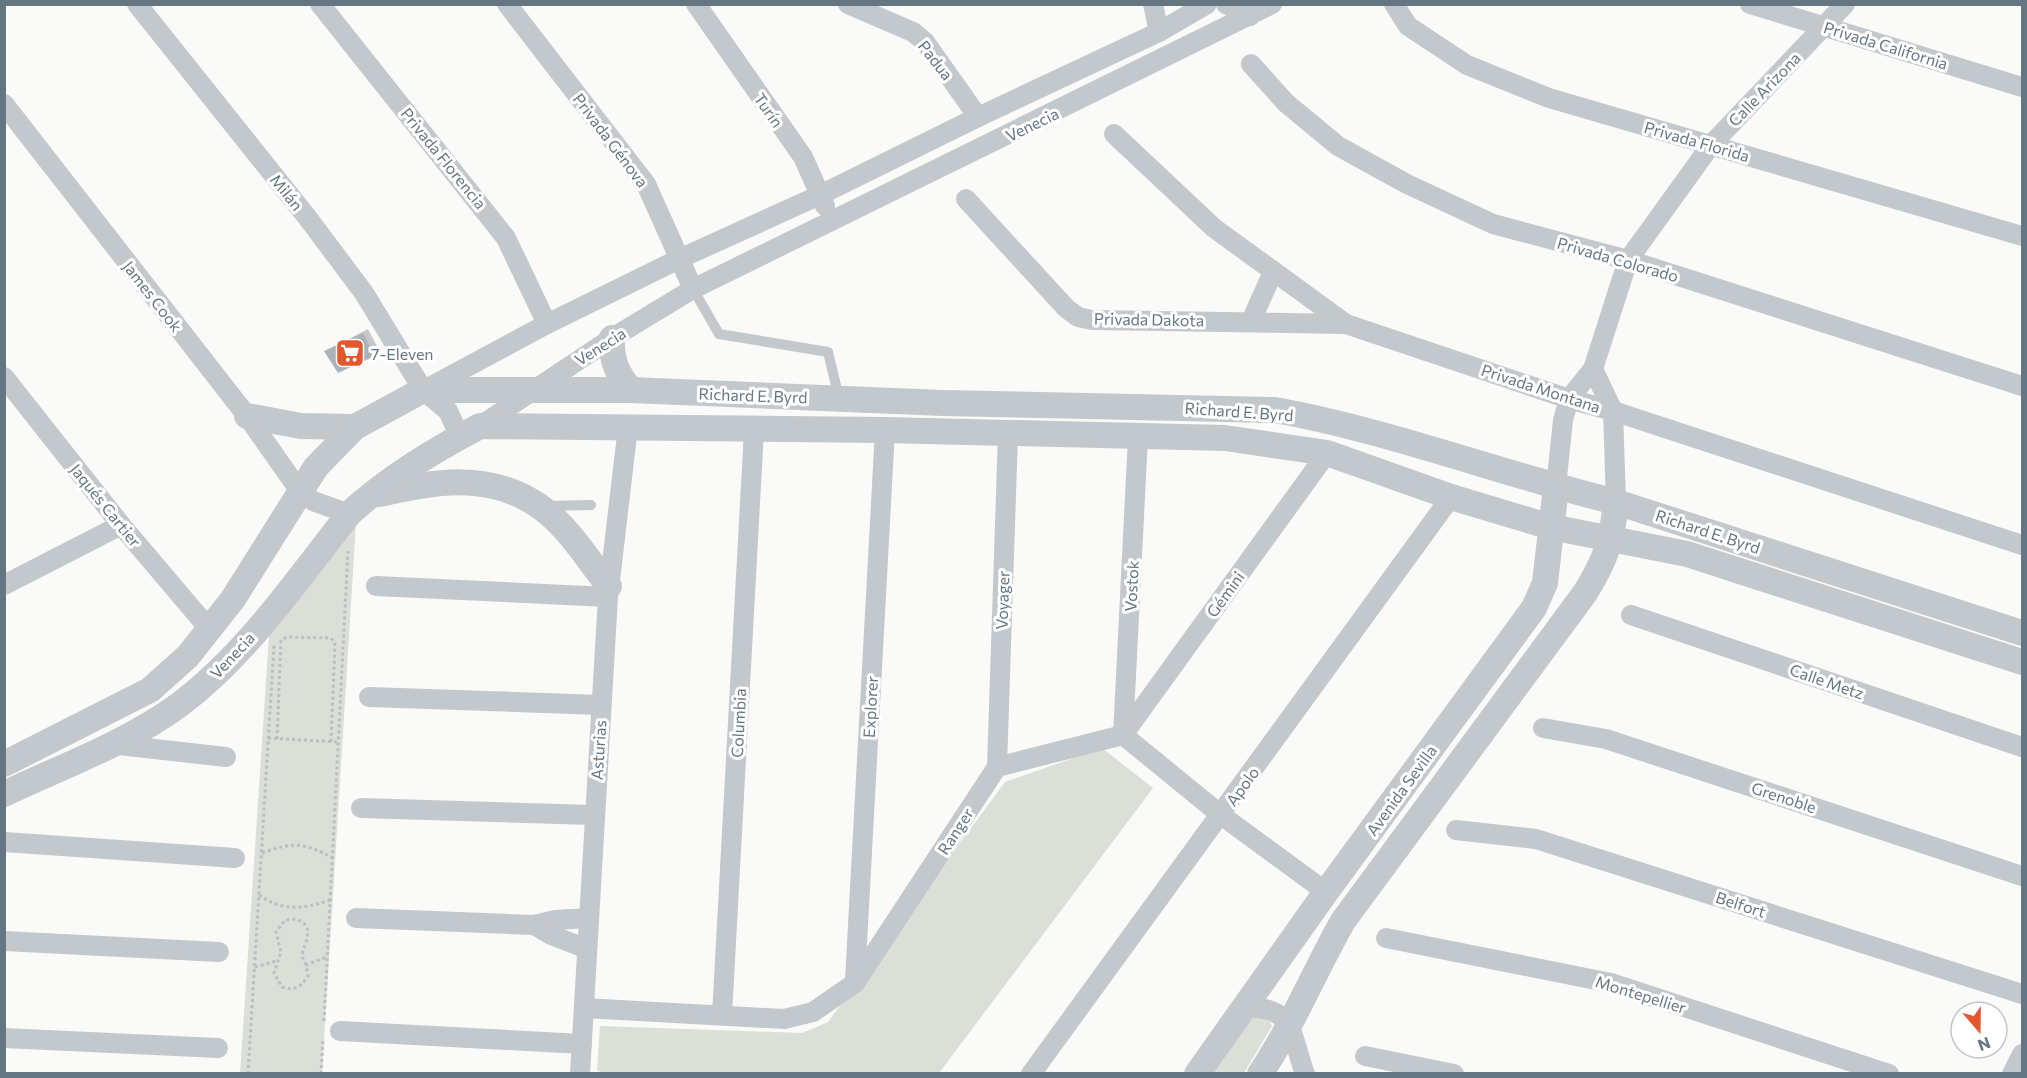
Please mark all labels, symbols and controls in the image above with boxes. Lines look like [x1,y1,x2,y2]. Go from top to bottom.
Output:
street label: Privada California [1822,17,1950,73]
street label: Padua [915,36,957,84]
street label: Calle Arizona [1724,48,1804,130]
street label: Privada Génova [570,89,652,191]
street label: Turín [750,89,788,131]
street label: Venecia [1003,103,1061,145]
street label: Privada Florencia [397,104,491,212]
street label: Privada Florida [1642,117,1752,165]
street label: Milán [267,170,307,214]
street label: Privada Colorado [1555,233,1681,285]
street label: James Cook [119,257,187,335]
street label: Privada Dakota [1094,309,1204,329]
street label: Venecia [571,323,629,369]
supermarket icon: 7-Eleven [334,337,366,369]
place label: 7-Eleven [371,344,434,363]
street label: Privada Montana [1479,360,1603,416]
street label: Richard E. Byrd [698,384,808,406]
street label: Richard E. Byrd [1184,398,1294,424]
street label: Jaqués Cartier [67,460,146,551]
street label: Richard E. Byrd [1653,505,1763,557]
street label: Vostok [1120,560,1142,612]
street label: Gémini [1202,568,1248,620]
street label: Voyager [991,570,1013,630]
street label: Venecia [206,628,258,682]
street label: Calle Metz [1787,659,1867,703]
street label: Explorer [859,675,881,738]
street label: Columbia [727,688,749,758]
street label: Asturias [586,719,610,781]
street label: Avenida Sevilla [1362,741,1440,839]
street label: Apolo [1221,763,1263,809]
street label: Grenoble [1749,778,1819,816]
street label: Ranger [933,804,977,858]
street label: Belfort [1714,887,1769,921]
street label: Montepellier [1593,971,1689,1017]
north arrow [1949,1000,2009,1060]
text: N [1975,1034,1993,1056]

